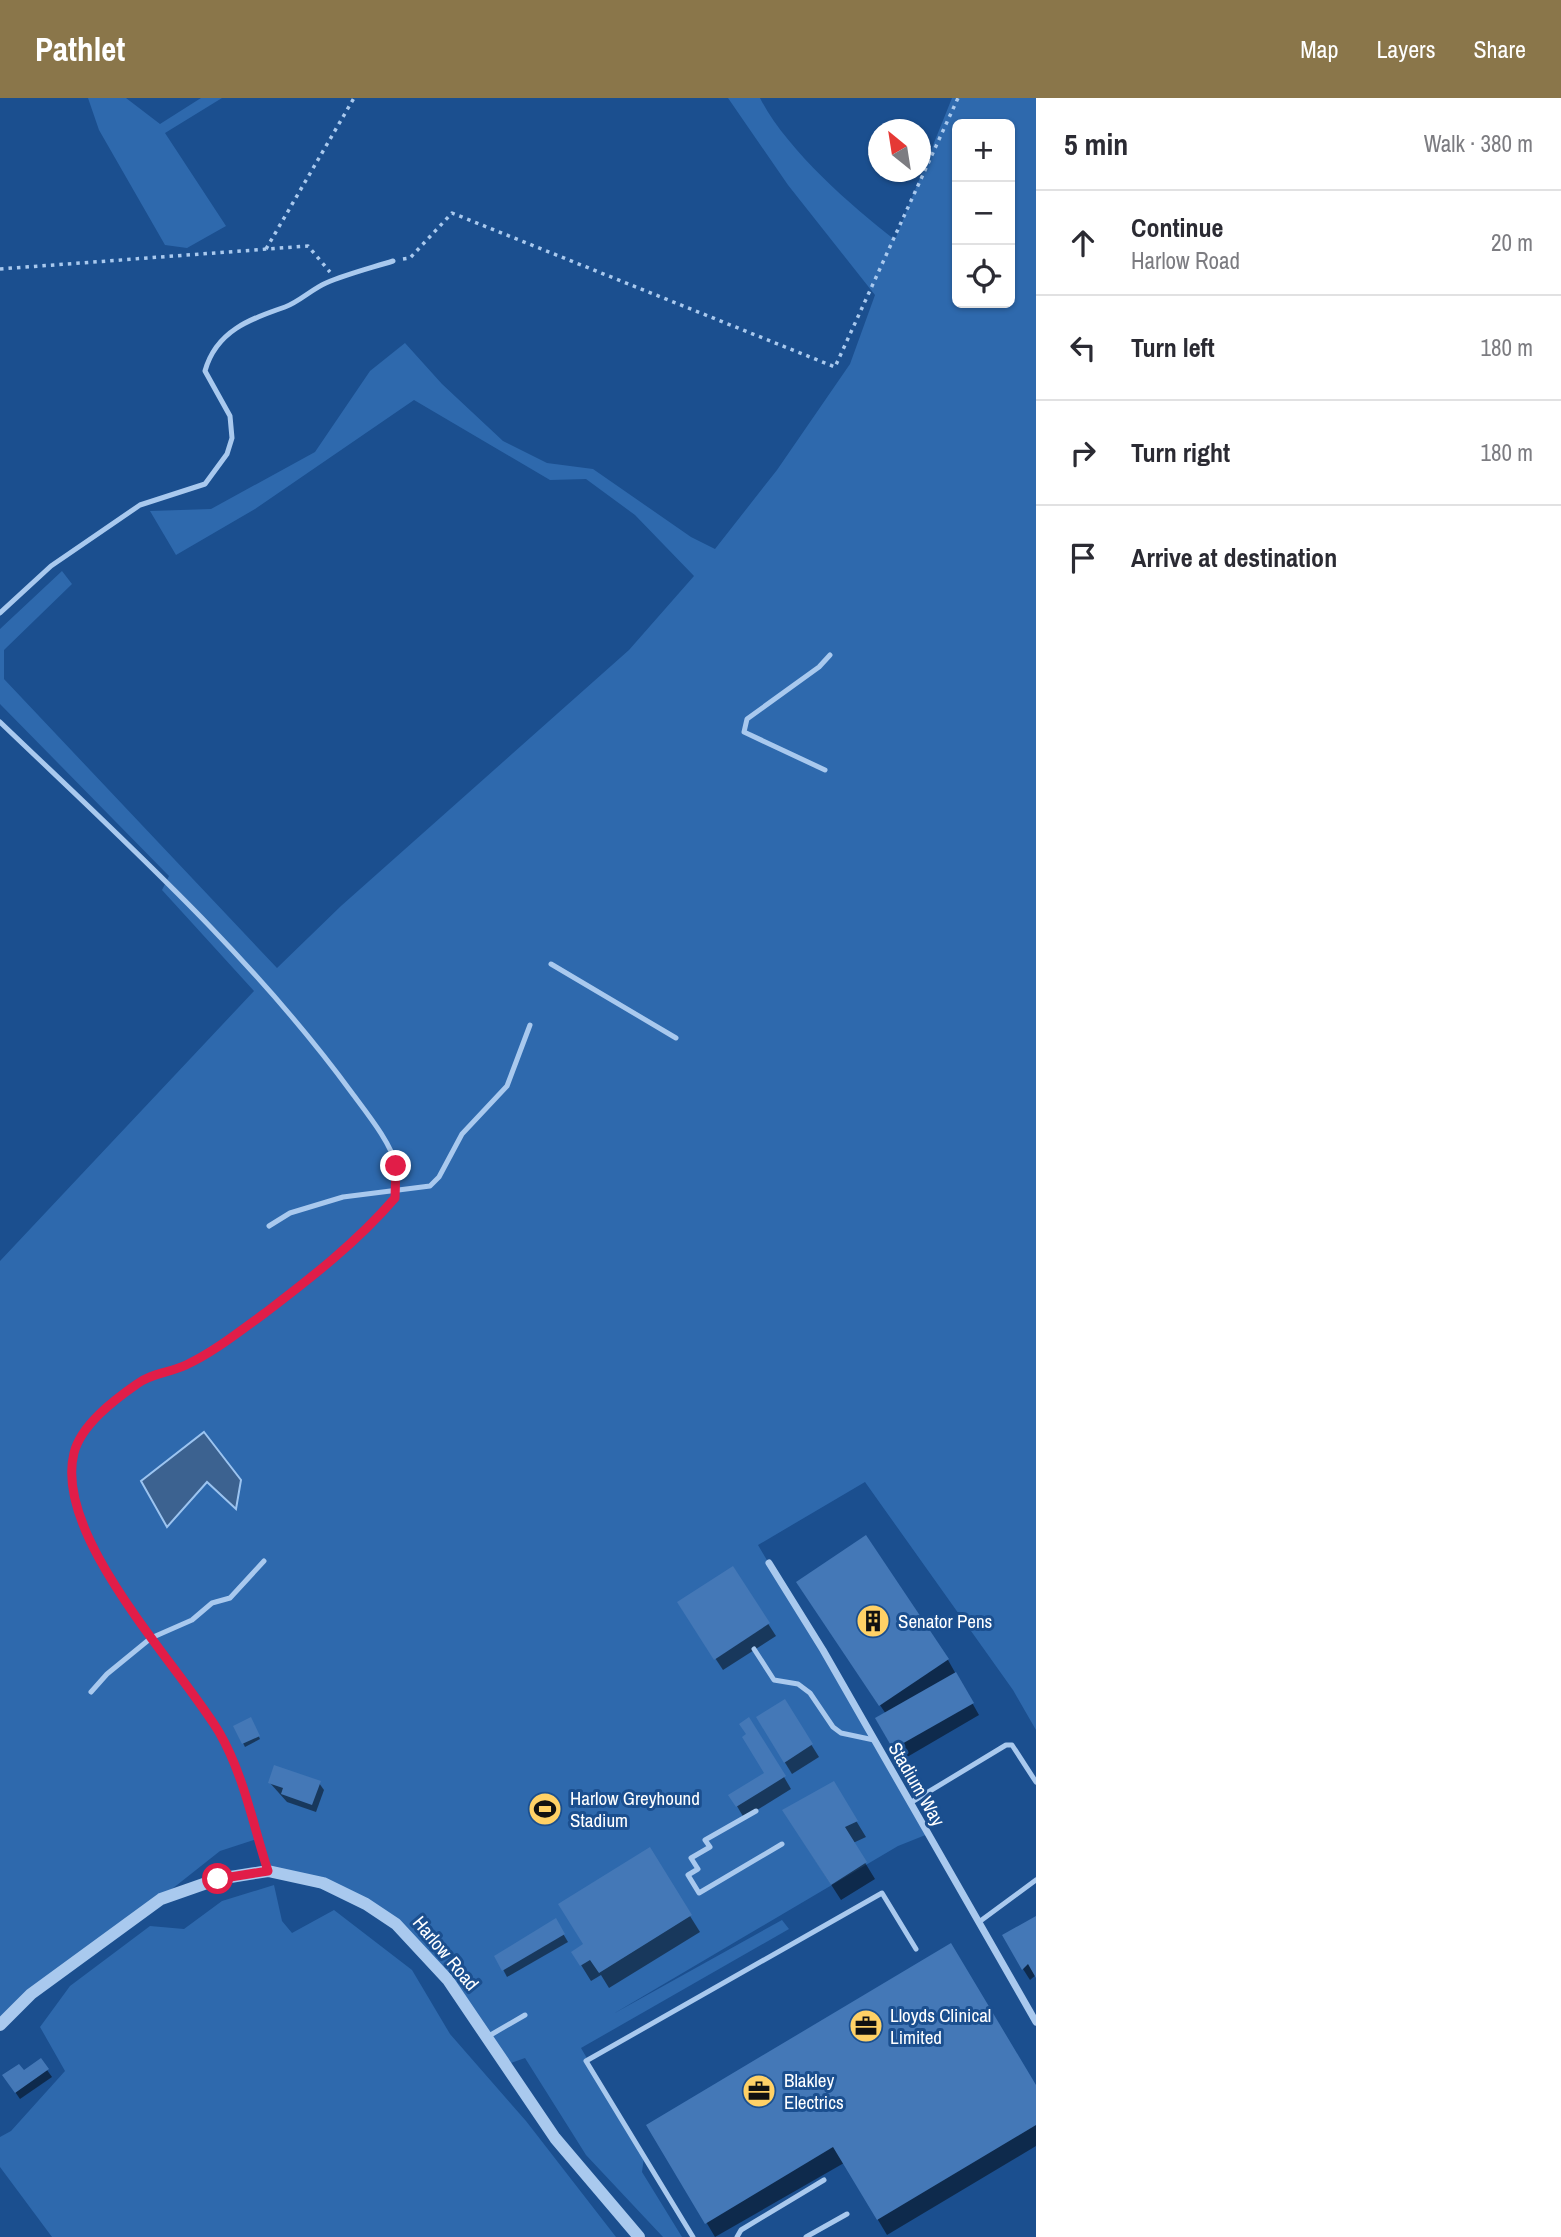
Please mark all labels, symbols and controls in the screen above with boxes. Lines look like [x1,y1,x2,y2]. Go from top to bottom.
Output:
text: Pathlet [35,27,125,71]
text: Map [1300,33,1338,65]
text: Layers [1376,33,1435,65]
text: Share [1473,33,1526,65]
north arrow [868,119,931,182]
map controls [952,119,1015,308]
button: + [952,119,1015,182]
text: 5 min [1064,124,1128,164]
text: Walk · 380 m [1424,128,1533,159]
button: − [952,182,1015,245]
text: Continue [1131,210,1223,245]
icon: ahead [1064,224,1102,262]
text: 20 m [1491,227,1533,258]
button: locate [952,245,1015,308]
text: Harlow Road [1131,245,1240,276]
icon: left [1064,329,1102,367]
text: Turn left [1131,330,1215,365]
text: 180 m [1481,332,1533,363]
icon: right [1064,434,1102,472]
text: Turn right [1131,435,1230,470]
text: 180 m [1481,437,1533,468]
icon: arrive [1064,539,1102,577]
text: Arrive at destination [1131,540,1337,575]
route end [380,1150,411,1181]
building icon: Senator Pens [854,1602,892,1640]
place label: Senator Pens [898,1608,993,1634]
street label: Stadium Way [883,1737,952,1831]
place label: Harlow Greyhound Stadium [570,1785,700,1833]
sports icon: Harlow Greyhound Stadium [526,1790,564,1828]
route start [202,1863,233,1894]
street label: Harlow Road [407,1910,485,1996]
place label: Lloyds Clinical Limited [890,2002,991,2050]
office icon: Lloyds Clinical Limited [847,2007,885,2045]
place label: Blakley Electrics [784,2067,844,2115]
office icon: Blakley Electrics [740,2072,778,2110]

